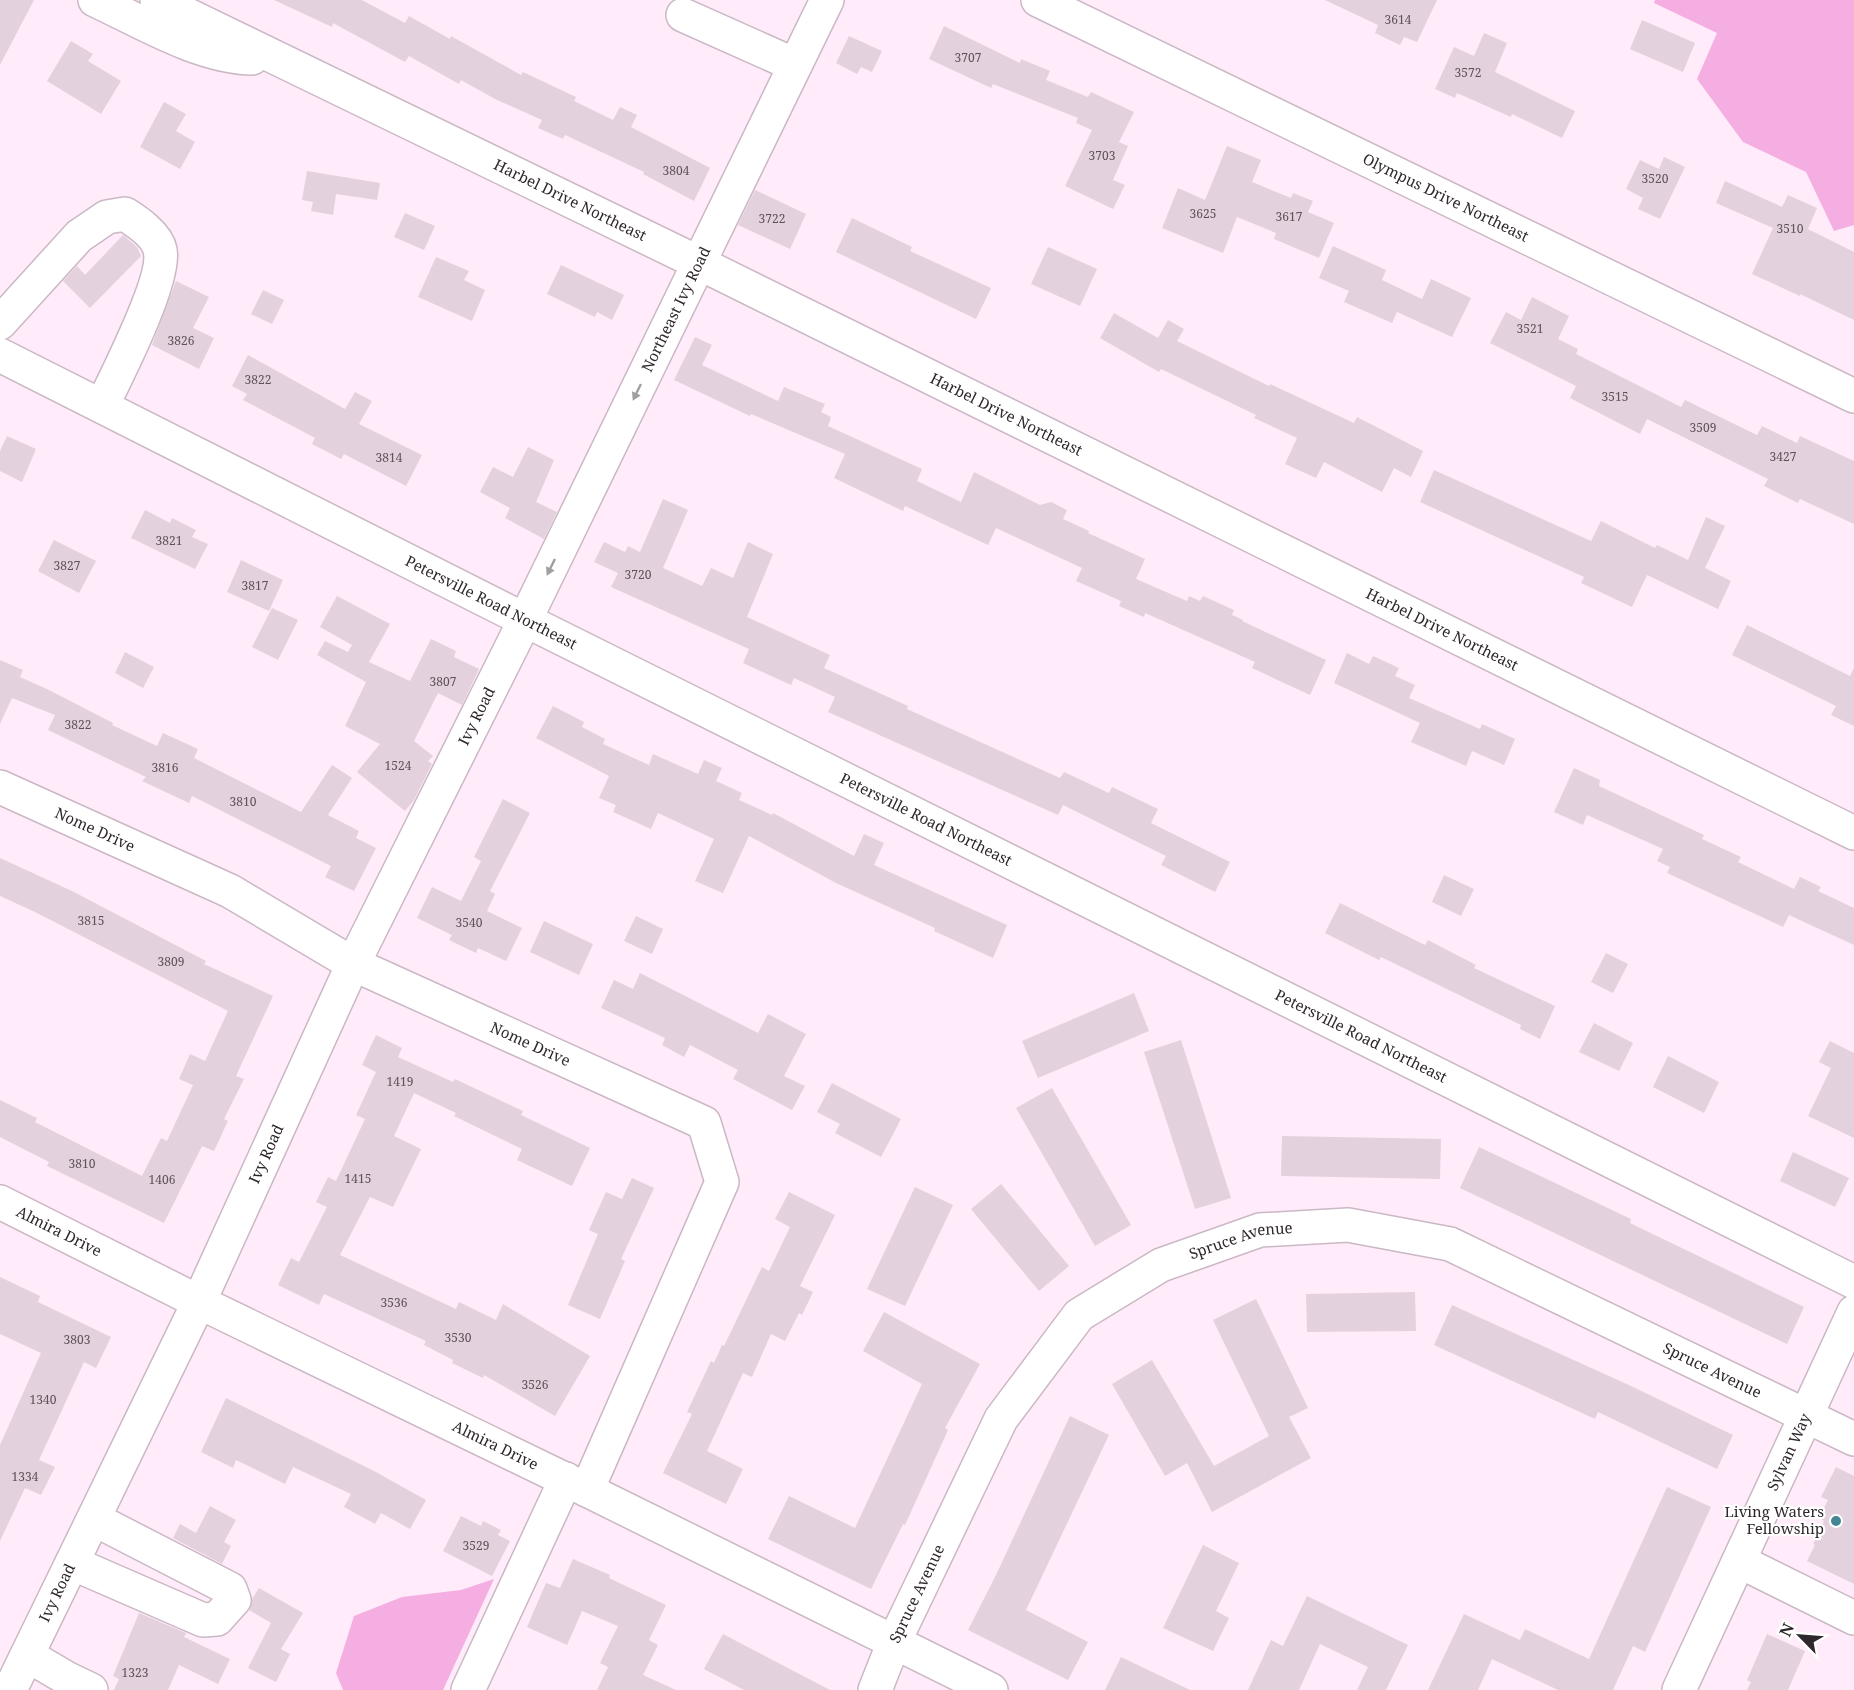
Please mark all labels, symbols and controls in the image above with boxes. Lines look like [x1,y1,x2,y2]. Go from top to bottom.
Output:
house number: 3614 [1385,11,1412,28]
house number: 3707 [955,49,982,66]
house number: 3572 [1455,64,1481,81]
house number: 3703 [1089,147,1116,164]
street label: Olympus Drive Northeast [1360,148,1532,246]
street label: Harbel Drive Northeast [491,154,650,245]
house number: 3804 [663,162,690,179]
house number: 3520 [1642,170,1669,187]
house number: 3625 [1190,205,1216,222]
house number: 3617 [1276,208,1303,225]
house number: 3722 [759,210,785,227]
house number: 3510 [1777,220,1804,237]
street label: Northeast Ivy Road [636,243,714,375]
house number: 3521 [1517,320,1543,337]
house number: 3826 [168,332,195,349]
street label: Harbel Drive Northeast [927,368,1086,460]
house number: 3822 [245,371,271,388]
one-way arrow [632,383,641,400]
house number: 3515 [1602,388,1628,405]
house number: 3509 [1690,419,1716,436]
house number: 3427 [1770,448,1797,465]
house number: 3814 [376,449,403,466]
house number: 3821 [156,532,182,549]
street label: Petersville Road Northeast [402,550,581,653]
house number: 3827 [54,557,81,574]
one-way arrow [547,558,556,575]
house number: 3720 [625,566,652,583]
house number: 3817 [242,577,269,594]
street label: Harbel Drive Northeast [1363,583,1522,675]
house number: 3807 [430,673,457,690]
street label: Ivy Road [453,683,499,748]
house number: 3822 [65,716,91,733]
house number: 1524 [385,757,412,774]
house number: 3816 [152,759,179,776]
street label: Petersville Road Northeast [837,768,1016,870]
house number: 3810 [230,793,257,810]
street label: Nome Drive [52,802,138,856]
house number: 3815 [78,912,104,929]
house number: 3540 [456,914,483,931]
house number: 3809 [158,953,184,970]
street label: Petersville Road Northeast [1272,984,1451,1087]
street label: Nome Drive [487,1017,574,1070]
house number: 1419 [387,1073,413,1090]
street label: Ivy Road [243,1121,288,1186]
house number: 3810 [69,1155,96,1172]
house number: 1415 [345,1170,371,1187]
house number: 1406 [149,1171,176,1188]
street label: Almira Drive [13,1201,105,1261]
street label: Spruce Avenue [1186,1217,1293,1263]
house number: 3536 [381,1294,408,1311]
house number: 3530 [445,1329,472,1346]
house number: 3803 [64,1331,91,1348]
street label: Spruce Avenue [1660,1337,1765,1402]
house number: 3526 [522,1376,549,1393]
house number: 1340 [30,1391,57,1408]
street label: Sylvan Way [1762,1409,1815,1494]
street label: Almira Drive [450,1415,542,1474]
house number: 1334 [12,1468,39,1485]
place label: Living Waters Fellowship [1724,1501,1824,1538]
marker: Living Waters Fellowship [1829,1514,1843,1528]
house number: 3529 [463,1537,489,1554]
street label: Spruce Avenue [884,1541,948,1646]
street label: Ivy Road [34,1560,79,1625]
north arrow [1770,1606,1830,1666]
text: N [1774,1619,1799,1640]
house number: 1323 [122,1664,149,1681]

